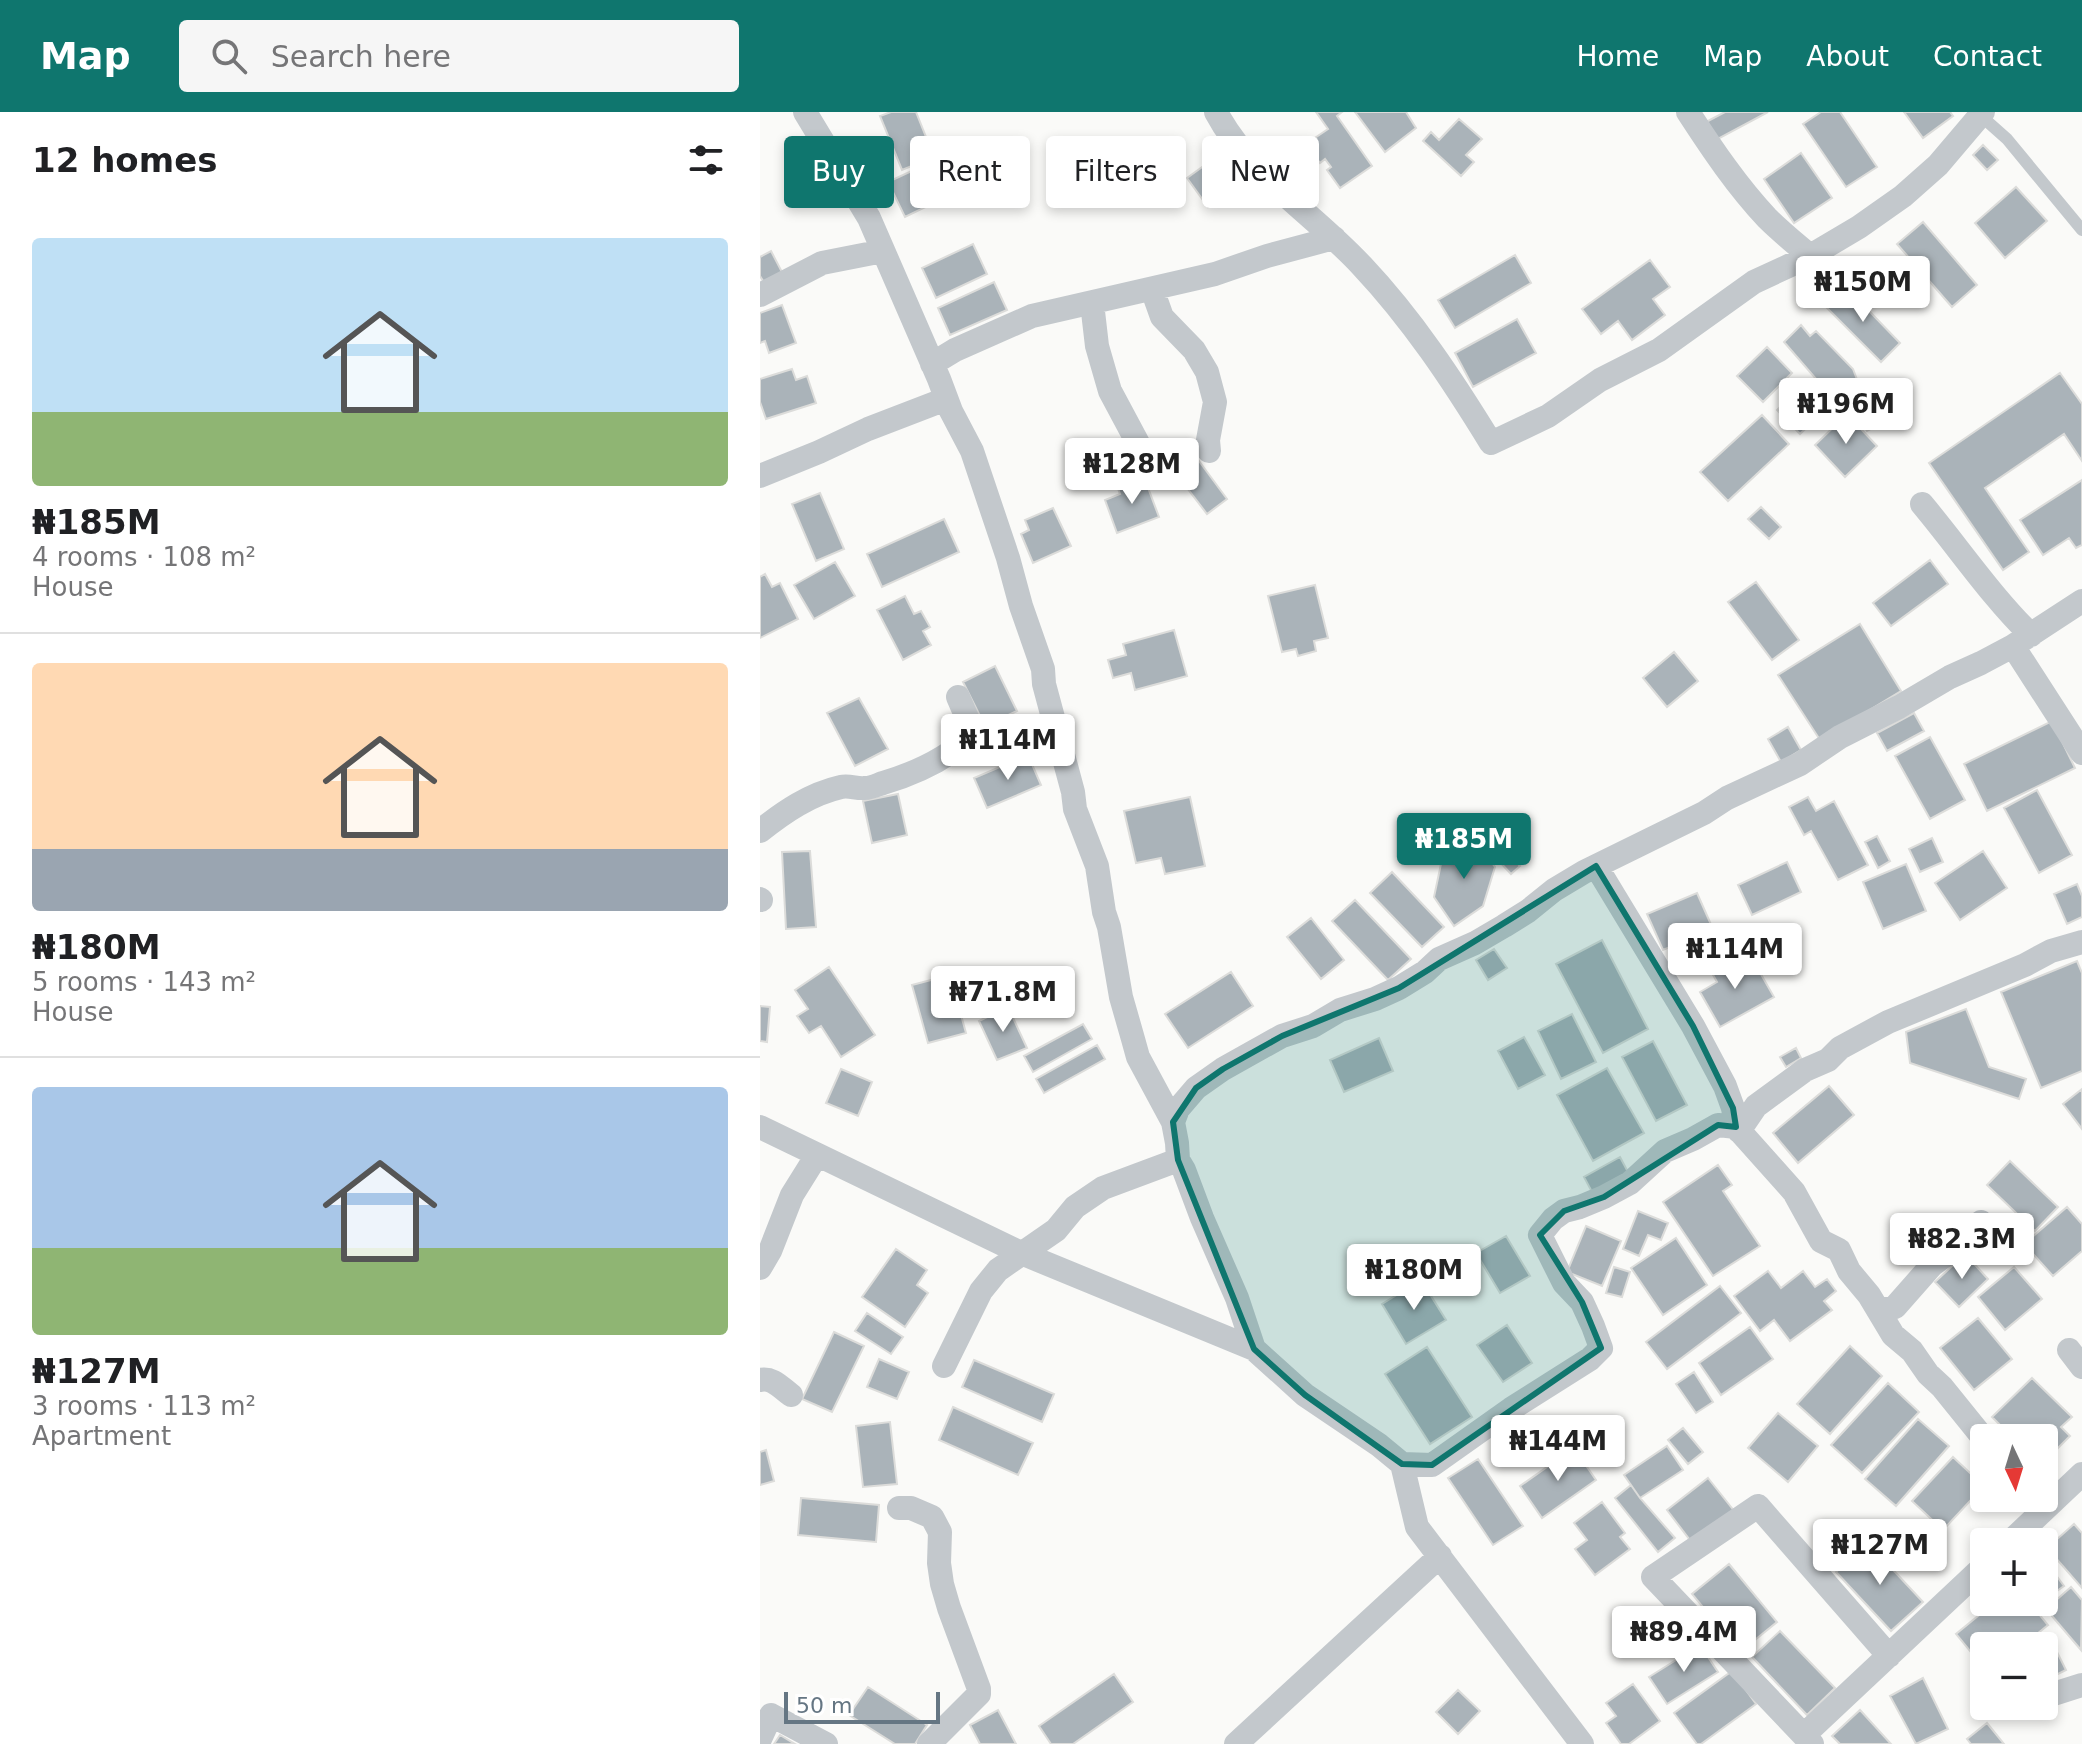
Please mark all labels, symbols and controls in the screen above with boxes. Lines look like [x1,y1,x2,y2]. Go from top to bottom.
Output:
search box [179,20,739,92]
text: Map [40,34,131,78]
icon: search [207,34,251,78]
text: Search here [271,39,451,74]
text: Home [1576,40,1659,73]
text: Map [1703,40,1762,73]
text: About [1806,40,1889,73]
text: Contact [1933,40,2042,73]
chip: Buy [784,136,894,208]
chip: Rent [910,136,1030,208]
chip: Filters [1046,136,1186,208]
chip: New [1202,136,1319,208]
icon: filters [684,138,728,182]
text: 12 homes [32,140,217,180]
pin: ₦150M [1807,256,1919,324]
text: ₦150M [1814,267,1912,297]
icon: home [308,290,452,434]
pin: ₦196M [1790,378,1902,446]
text: ₦196M [1797,389,1895,419]
pin: ₦128M [1076,438,1188,506]
text: ₦128M [1083,449,1181,479]
text: ₦185M [32,502,160,542]
text: 4 rooms · 108 m² [32,542,256,572]
text: House [32,572,113,602]
pin: ₦114M [952,714,1064,782]
icon: home [308,715,452,859]
text: ₦114M [959,725,1057,755]
pin: ₦185M [1408,813,1520,881]
text: ₦185M [1415,824,1513,854]
pin: ₦114M [1679,923,1791,991]
text: ₦180M [32,927,160,967]
text: ₦114M [1686,934,1784,964]
pin: ₦71.8M [938,966,1068,1034]
text: 5 rooms · 143 m² [32,967,256,997]
text: ₦71.8M [949,977,1057,1007]
text: House [32,997,113,1027]
icon: home [308,1139,452,1283]
pin: ₦82.3M [1897,1213,2027,1281]
text: ₦82.3M [1908,1224,2016,1254]
pin: ₦180M [1358,1244,1470,1312]
text: ₦180M [1365,1255,1463,1285]
text: ₦127M [32,1351,160,1391]
text: 3 rooms · 113 m² [32,1391,256,1421]
pin: ₦144M [1502,1415,1614,1483]
text: Apartment [32,1421,171,1451]
north arrow [1970,1424,2058,1512]
map controls [1970,1424,2058,1720]
text: ₦144M [1509,1426,1607,1456]
pin: ₦127M [1824,1519,1936,1587]
button: + [1970,1528,2058,1616]
text: ₦127M [1831,1530,1929,1560]
pin: ₦89.4M [1619,1606,1749,1674]
text: ₦89.4M [1630,1617,1738,1647]
button: − [1970,1632,2058,1720]
scale bar [784,1688,940,1724]
text: 50 m [796,1693,852,1718]

